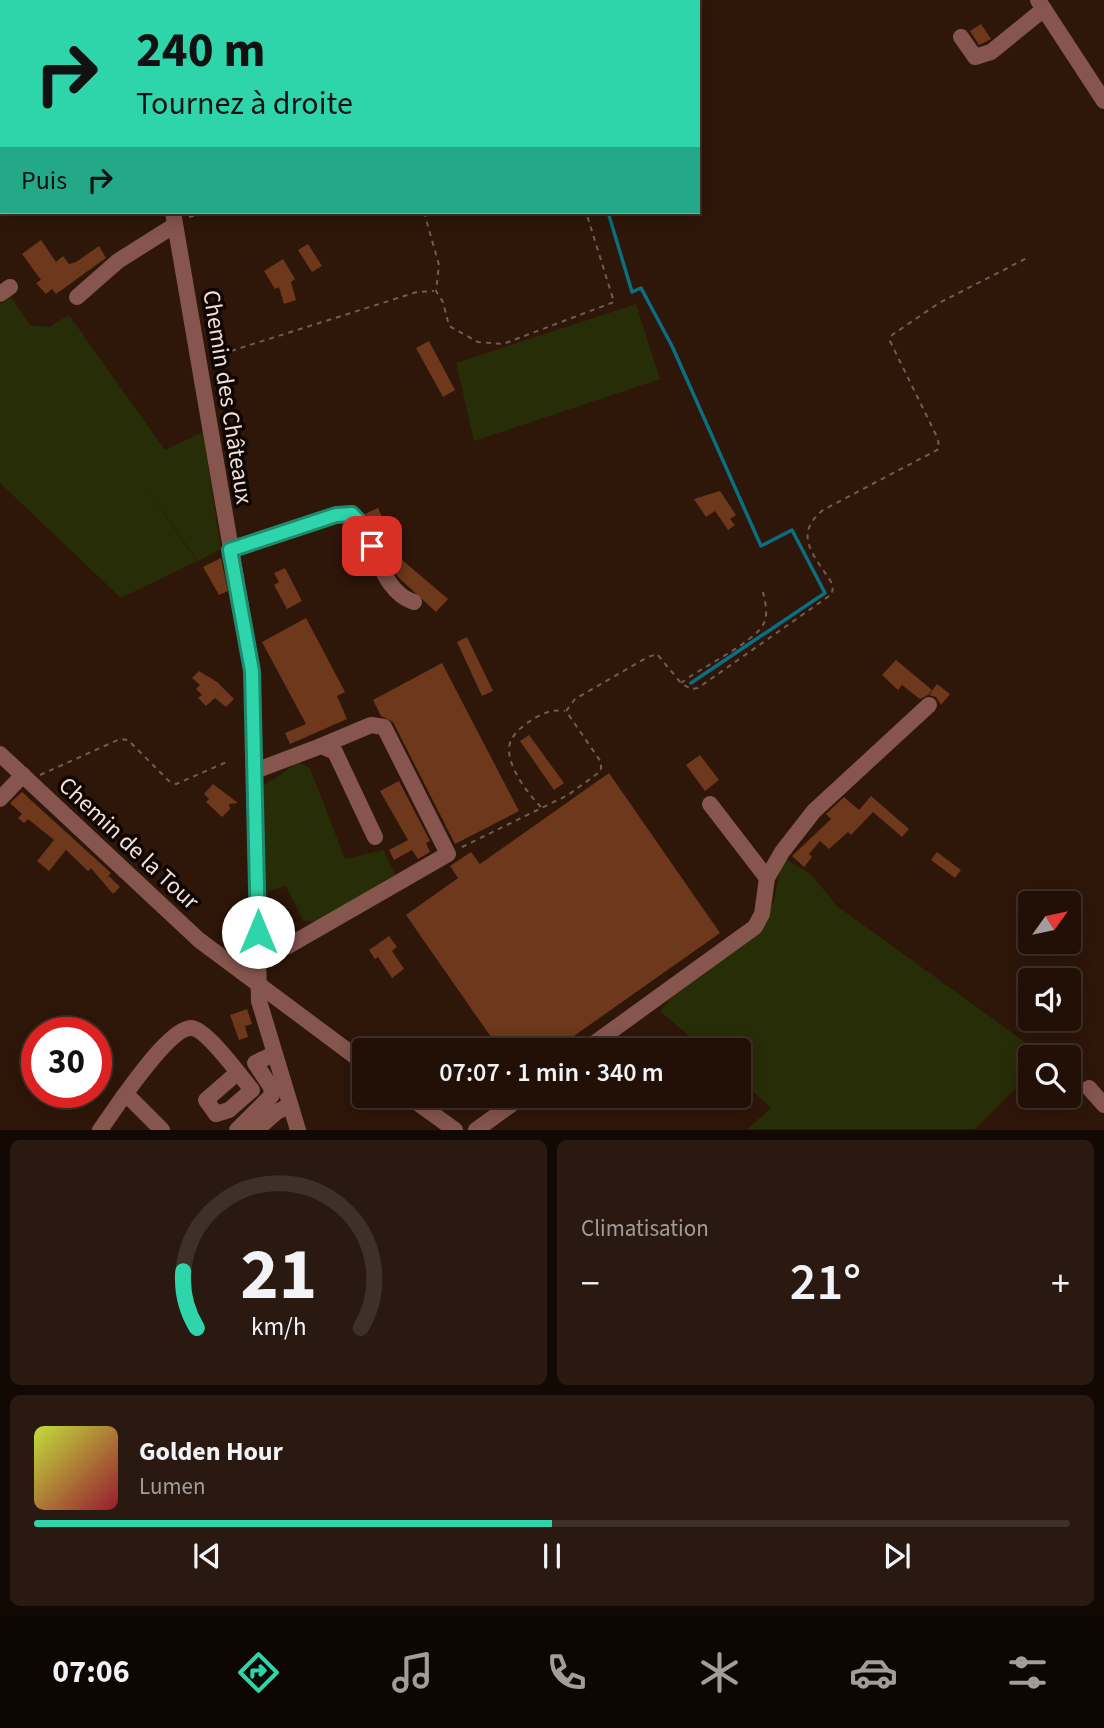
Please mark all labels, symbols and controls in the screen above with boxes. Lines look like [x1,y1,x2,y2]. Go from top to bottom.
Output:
text: 240 m [136,16,265,86]
icon: right [21,28,112,119]
text: Tournez à droite [136,81,353,127]
icon: right [81,161,119,199]
text: Puis [21,162,67,199]
street label: Chemin des Châteaux [193,288,262,507]
pin [342,516,402,576]
icon: arrive [353,527,391,565]
street label: Chemin de la Tour [50,769,207,918]
north arrow [1018,891,1082,954]
map controls [1018,891,1081,1108]
position arrow [221,895,295,969]
button: sound [1018,968,1081,1031]
speed limit sign: 30 [21,1017,112,1108]
button: search [1018,1045,1081,1108]
text: 07:07 · 1 min · 340 m [439,1054,664,1091]
text: Climatisation [581,1212,709,1245]
text: 21 [240,1224,317,1328]
text: 21° [790,1246,861,1320]
text: − [581,1257,600,1311]
text: + [1051,1257,1070,1311]
text: km/h [251,1309,306,1345]
text: Golden Hour [139,1433,283,1470]
text: Lumen [139,1470,206,1503]
icon: previous [188,1537,226,1575]
icon: pause [533,1537,571,1575]
icon: next [878,1537,916,1575]
icon: directions [234,1648,283,1697]
icon: music [388,1648,437,1697]
icon: phone [542,1648,591,1697]
icon: climate [695,1648,744,1697]
icon: car [849,1648,898,1697]
icon: filters [1003,1648,1052,1697]
text: 07:06 [52,1649,130,1695]

